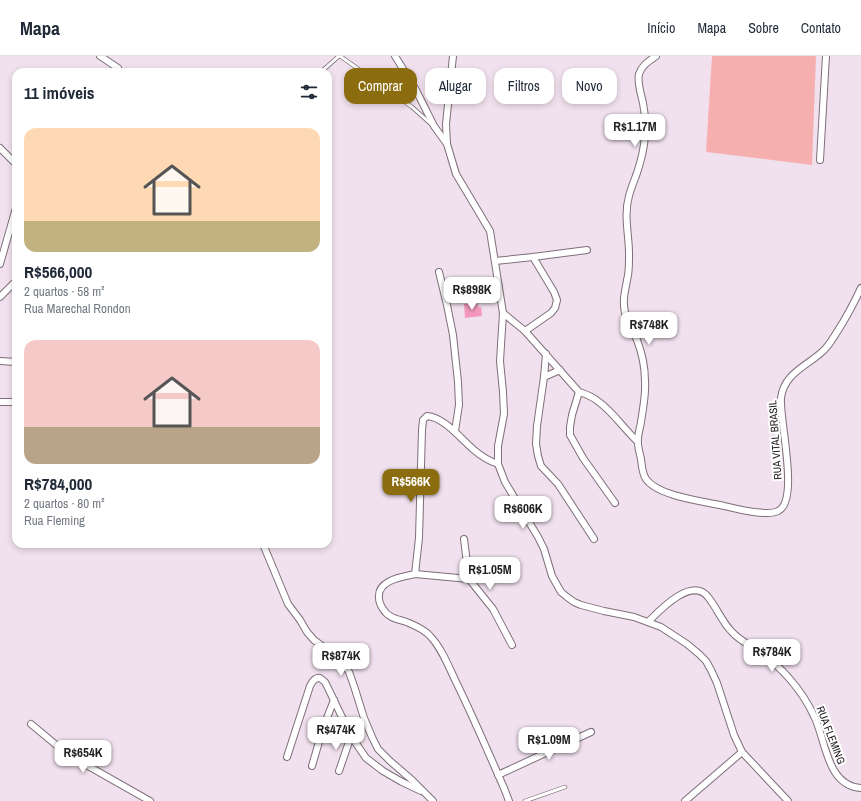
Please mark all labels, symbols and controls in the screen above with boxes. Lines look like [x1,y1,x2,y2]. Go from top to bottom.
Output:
text: Mapa [20,15,60,41]
text: Início [647,19,675,37]
text: Mapa [697,19,726,37]
text: Sobre [748,19,779,37]
text: Contato [801,19,841,37]
chip: Comprar [344,68,417,104]
chip: Alugar [425,68,486,104]
chip: Filtros [494,68,554,104]
chip: Novo [562,68,617,104]
text: 11 imóveis [24,81,95,104]
icon: filters [298,81,320,103]
pin: R$1.17M [598,114,672,148]
text: R$1.17M [613,118,657,135]
icon: home [136,154,208,226]
text: R$566,000 [24,260,92,283]
pin: R$898K [439,277,505,311]
text: R$898K [452,281,492,298]
text: 2 quartos · 58 m² [24,283,105,300]
text: Rua Marechal Rondon [24,300,131,317]
pin: R$748K [616,312,682,346]
text: R$748K [629,316,669,333]
icon: home [136,366,208,438]
street label: RUA VITAL BRASIL [765,400,785,480]
pin: R$566K [378,469,444,503]
text: R$784,000 [24,472,92,495]
text: R$566K [391,473,431,490]
text: 2 quartos · 80 m² [24,495,105,512]
pin: R$606K [490,496,556,530]
text: R$606K [503,500,543,517]
text: Rua Fleming [24,512,85,529]
pin: R$1.05M [453,557,527,591]
text: R$1.05M [468,561,512,578]
pin: R$784K [739,639,805,673]
pin: R$874K [308,643,374,677]
text: R$784K [752,643,792,660]
text: R$874K [321,647,361,664]
street label: RUA FLEMING [814,704,848,766]
pin: R$474K [303,717,369,751]
text: R$474K [316,721,356,738]
pin: R$1.09M [512,727,586,761]
text: R$1.09M [527,731,571,748]
pin: R$654K [50,740,116,774]
text: R$654K [63,744,103,761]

